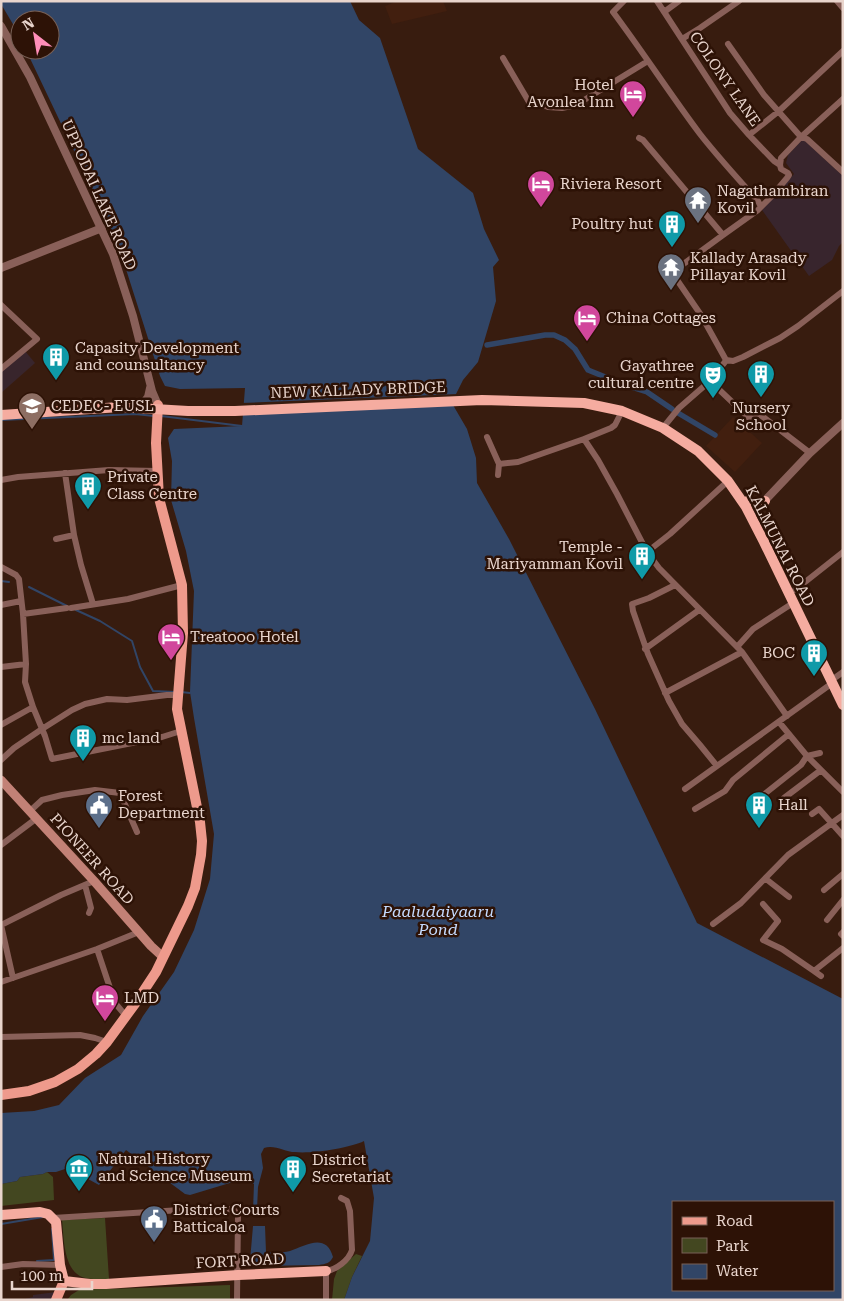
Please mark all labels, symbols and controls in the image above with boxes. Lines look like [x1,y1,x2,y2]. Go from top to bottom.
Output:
north arrow [10,10,60,60]
text: N [20,14,37,33]
street label: COLONY LANE [686,28,764,130]
place label: Hotel Avonlea Inn [527,76,614,111]
hotel icon: Hotel Avonlea Inn [618,79,648,118]
street label: UPPODAI LAKE ROAD [58,117,140,273]
hotel icon: Riviera Resort [526,169,556,208]
place label: Riviera Resort [560,175,662,193]
place label: Nagathambiran Kovil [717,182,829,217]
temple icon: Nagathambiran Kovil [683,185,713,224]
building icon: Poultry hut [657,209,687,248]
place label: Poultry hut [571,215,653,233]
place label: Kallady Arasady Pillayar Kovil [690,249,807,284]
temple icon: Kallady Arasady Pillayar Kovil [656,252,686,291]
hotel icon: China Cottages [572,303,602,342]
place label: China Cottages [606,309,716,327]
place label: Capasity Development and counsultancy [75,339,239,374]
building icon: Capasity Development and counsultancy [41,342,71,381]
place label: Gayathree cultural centre [588,357,694,392]
building icon: Nursery School [746,359,776,398]
theatre icon: Gayathree cultural centre [698,360,728,399]
street label: NEW KALLADY BRIDGE [270,378,446,402]
school or university icon: CEDEC- EUSL [17,391,47,430]
place label: CEDEC- EUSL [51,397,154,415]
place label: Nursery School [732,399,790,434]
place label: Private Class Centre [107,468,197,503]
building icon: Private Class Centre [73,471,103,510]
street label: KALMUNAI ROAD [742,483,818,609]
place label: Temple - Mariyamman Kovil [486,538,623,573]
building icon: Temple - Mariyamman Kovil [627,541,657,580]
hotel icon: Treatooo Hotel [156,622,186,661]
place label: Treatooo Hotel [190,628,299,646]
building icon: BOC [799,638,829,677]
place label: BOC [762,644,795,662]
building icon: mc land [68,723,98,762]
place label: mc land [102,729,160,747]
place label: Forest Department [118,787,205,822]
public building icon: Forest Department [84,790,114,829]
building icon: Hall [744,790,774,829]
place label: Hall [778,796,808,814]
street label: PIONEER ROAD [46,810,138,908]
water label: Paaludaiyaaru Pond [381,902,494,939]
hotel icon: LMD [90,983,120,1022]
place label: LMD [124,989,159,1007]
place label: Natural History and Science Museum [98,1150,253,1185]
place label: District Secretariat [312,1151,391,1186]
museum icon: Natural History and Science Museum [64,1153,94,1192]
building icon: District Secretariat [278,1154,308,1193]
place label: District Courts Batticaloa [173,1201,279,1236]
legend [672,1201,834,1291]
public building icon: District Courts Batticaloa [139,1204,169,1243]
text: Road [716,1212,753,1230]
text: Park [716,1237,750,1255]
street label: FORT ROAD [195,1250,285,1272]
scale bar [12,1258,92,1290]
text: Water [716,1262,758,1280]
text: 100 m [20,1267,63,1285]

